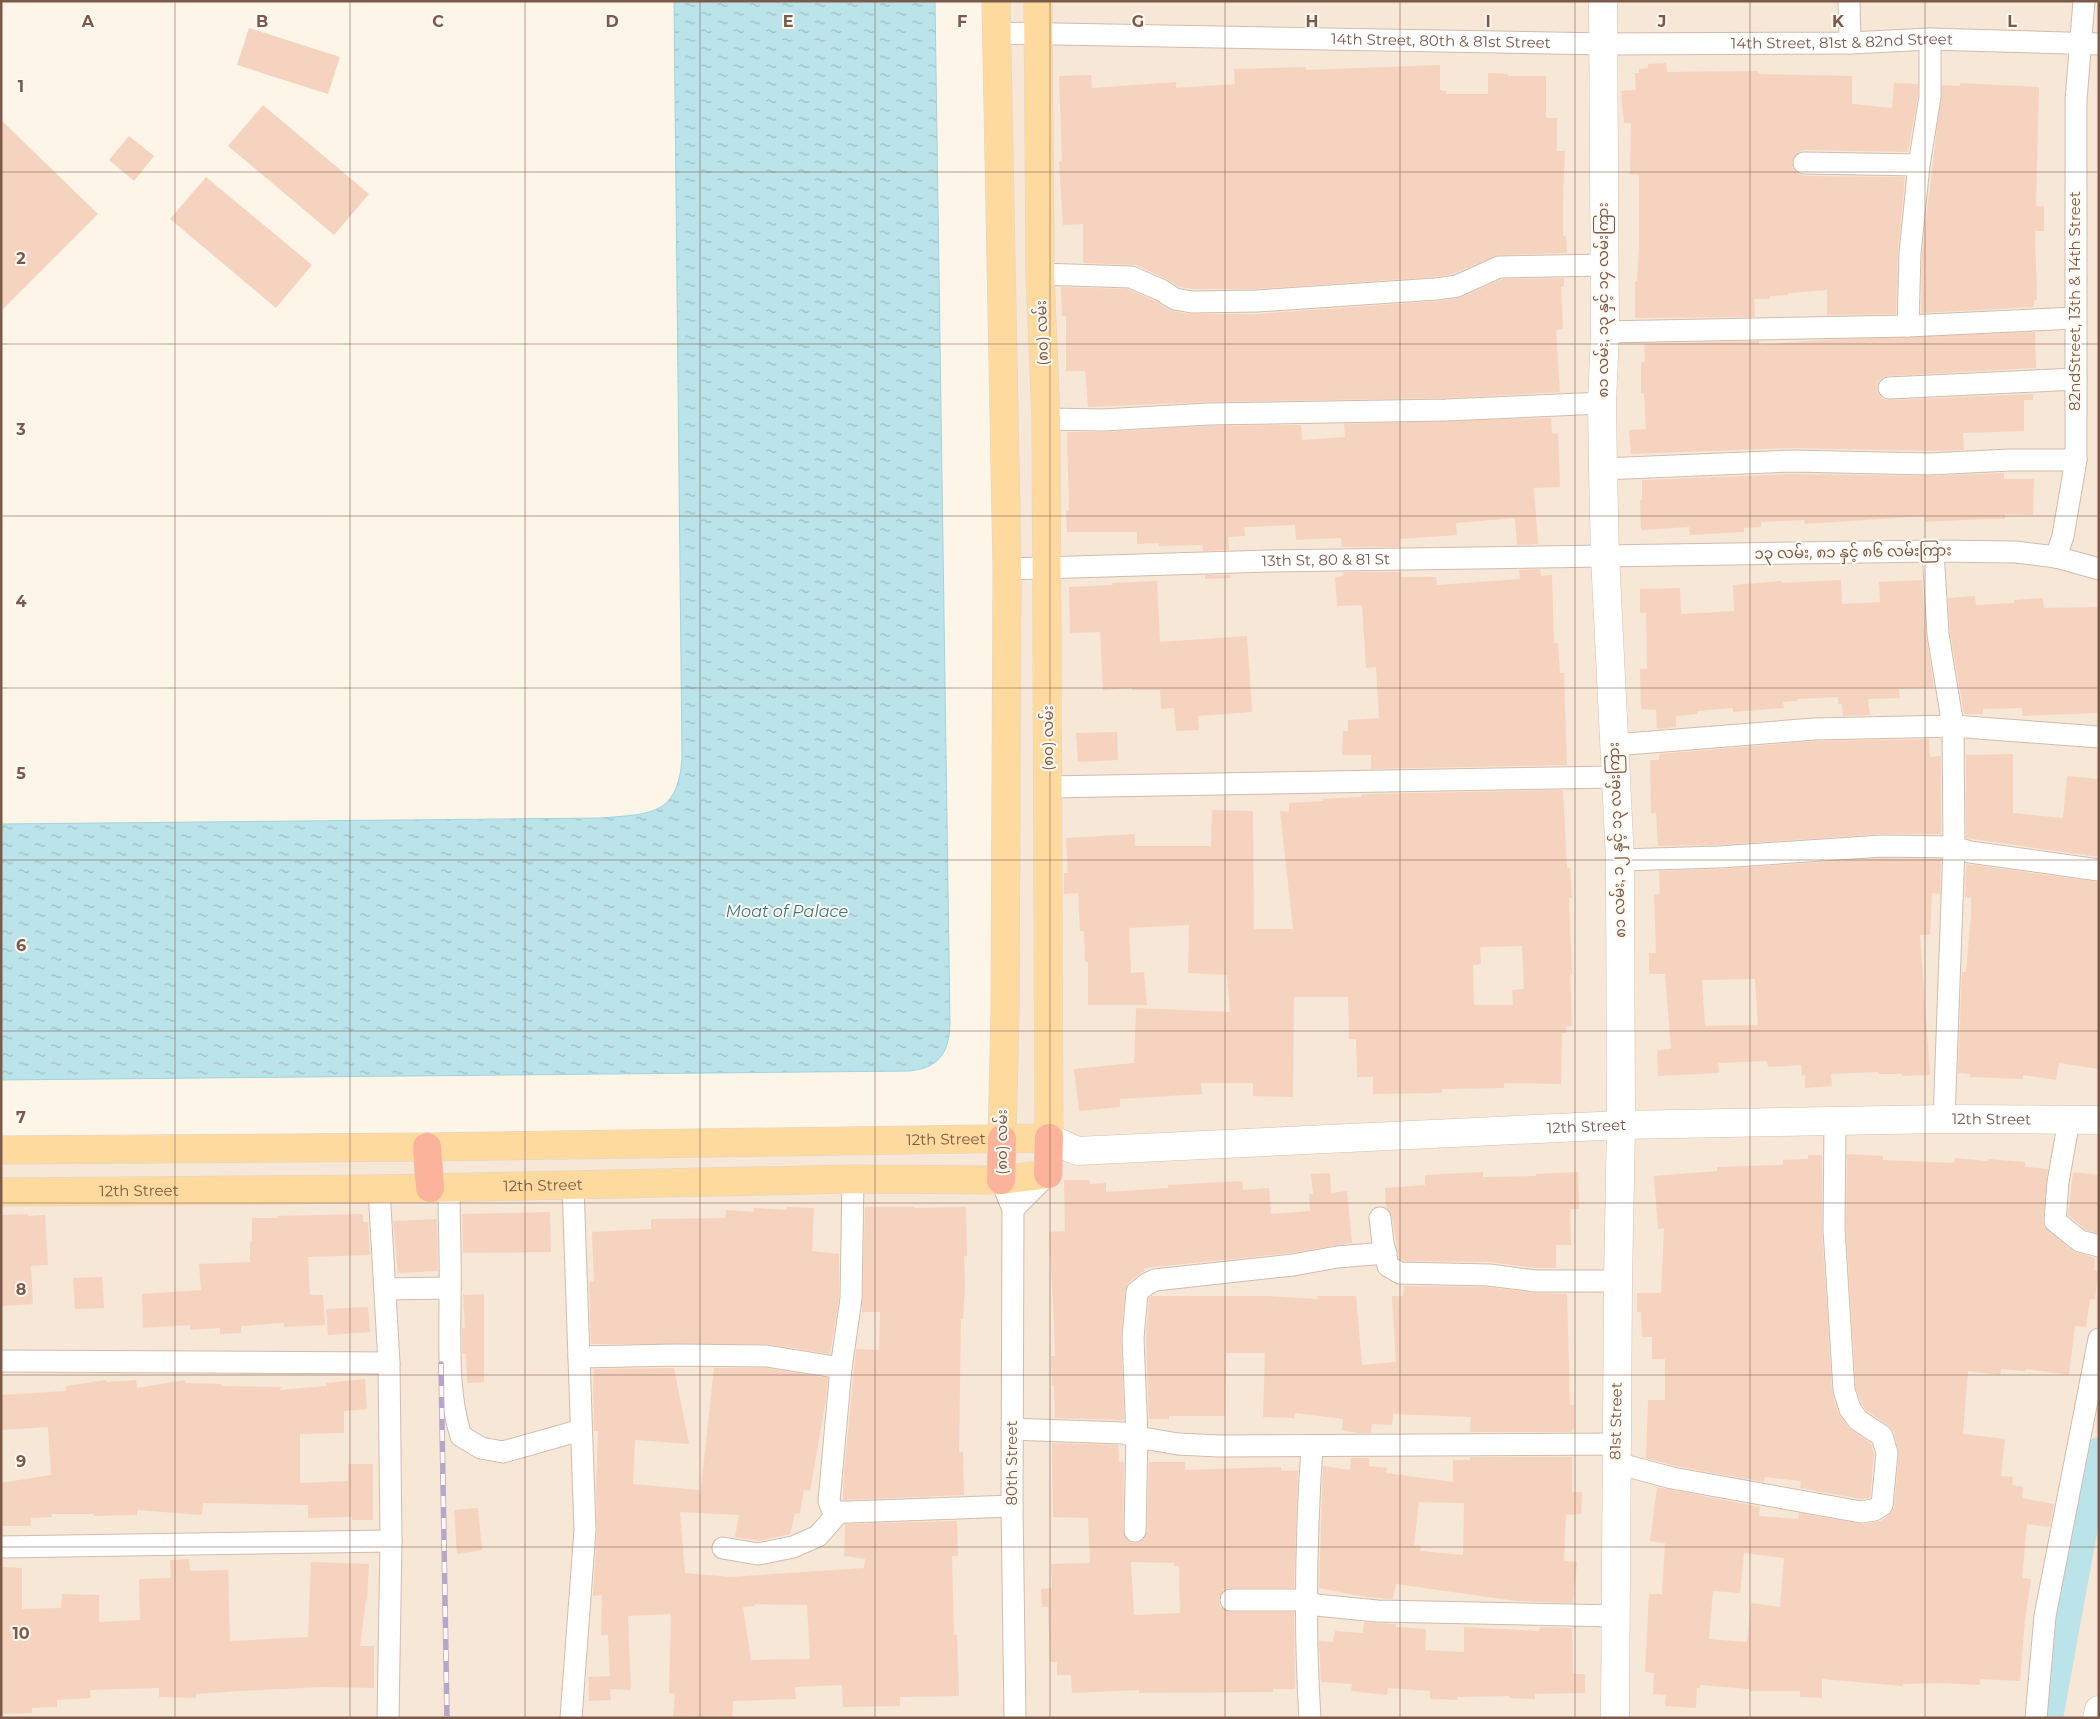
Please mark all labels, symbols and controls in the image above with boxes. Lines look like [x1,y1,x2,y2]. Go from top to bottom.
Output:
text: A [81,12,95,31]
text: B [256,12,268,31]
text: C [432,12,444,31]
text: D [605,12,619,31]
text: E [783,12,793,31]
text: F [957,12,967,31]
text: G [1132,12,1144,31]
text: H [1306,12,1318,31]
text: I [1485,12,1491,31]
text: J [1657,12,1666,31]
text: K [1832,12,1845,31]
text: L [2007,12,2017,31]
street label: 14th Street, 80th & 81st Street [1331,29,1551,52]
street label: 14th Street, 81st & 82nd Street [1731,29,1953,52]
text: 1 [18,77,24,96]
street label: 82ndStreet, 13th & 14th Street [2065,191,2084,411]
street label: ၈၁ လမ်း, ၁၃ နှင့် ၁၄ လမ်းကြား [1593,202,1615,398]
text: 2 [16,249,26,268]
street label: (၈၀) လမ်း [1031,300,1052,366]
text: 3 [15,420,26,439]
street label: ၁၃ လမ်း, ၈၁ နှင့် ၈၆ လမ်းကြား [1754,540,1952,566]
street label: 13th St, 80 & 81 St [1261,549,1390,570]
text: 4 [15,592,27,611]
street label: (၈၀) လမ်း [1038,705,1057,771]
street label: ၈၁ လမ်း, ၁၂ နှင့် ၁၃ လမ်းကြား [1604,742,1632,938]
text: 5 [16,764,26,783]
water label: Moat of Palace [726,902,848,921]
text: 6 [16,936,26,955]
text: 7 [16,1108,26,1127]
street label: (၈၀) လမ်း [992,1109,1011,1175]
street label: 12th Street [1952,1109,2031,1129]
street label: 12th Street [1546,1115,1626,1138]
street label: 12th Street [906,1129,986,1149]
street label: 12th Street [503,1175,583,1195]
street label: 12th Street [99,1181,179,1200]
text: 8 [16,1280,26,1299]
street label: 81st Street [1605,1382,1626,1460]
street label: 80th Street [1002,1420,1021,1506]
text: 9 [16,1452,26,1471]
text: 10 [12,1624,30,1643]

